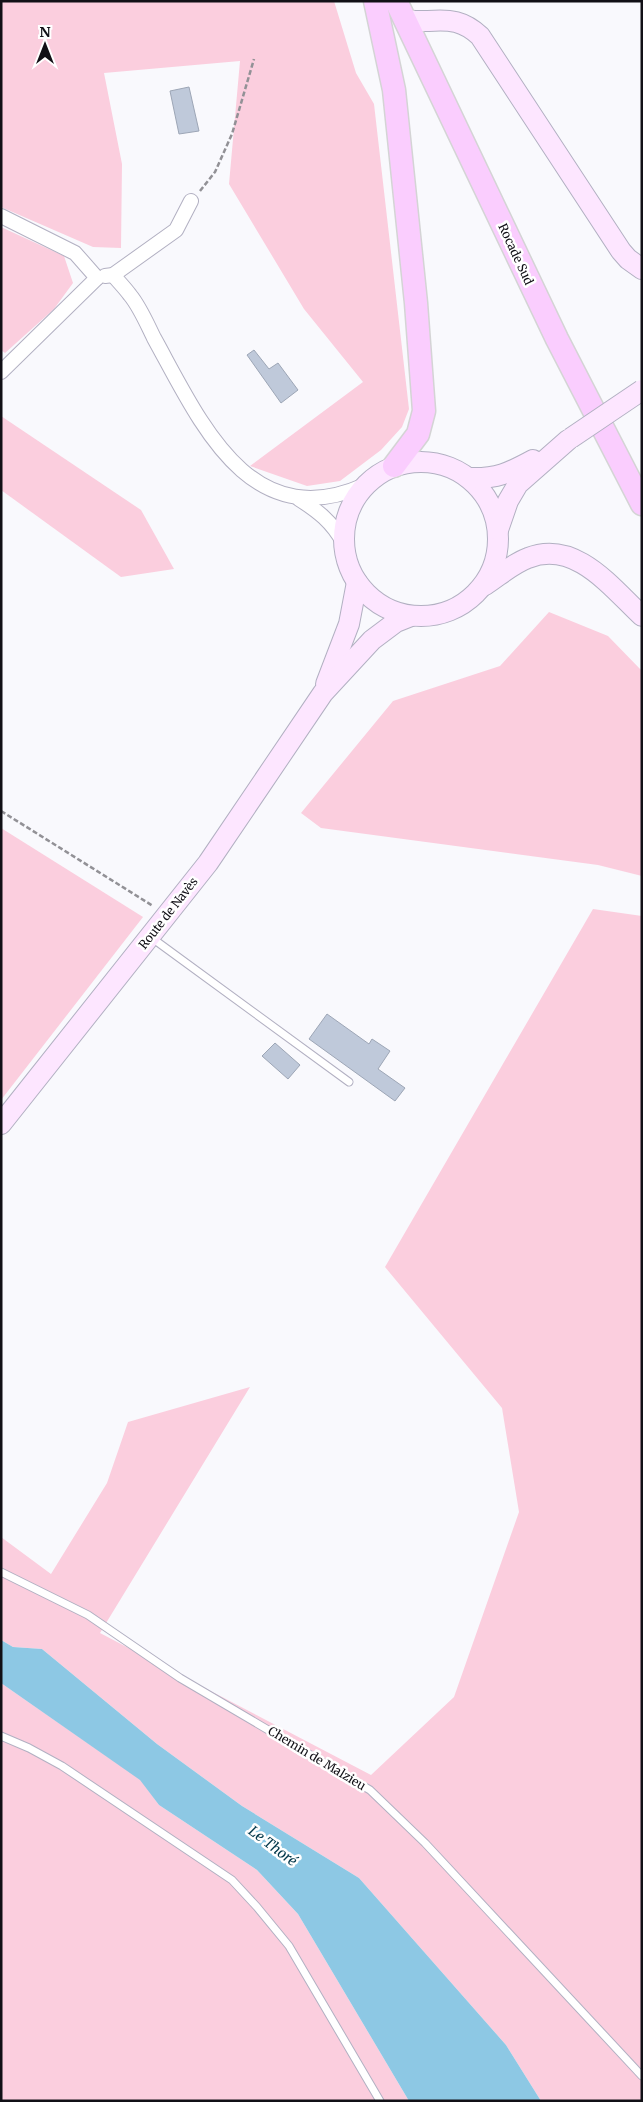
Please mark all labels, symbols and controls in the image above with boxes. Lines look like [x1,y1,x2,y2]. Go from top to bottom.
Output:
north arrow [20,20,70,70]
text: N [39,23,51,41]
street label: Rocade Sud [495,221,537,287]
street label: Route de Navès [135,874,201,952]
street label: Chemin de Malzieu [265,1723,369,1793]
water label: Le Thoré [245,1822,301,1871]

